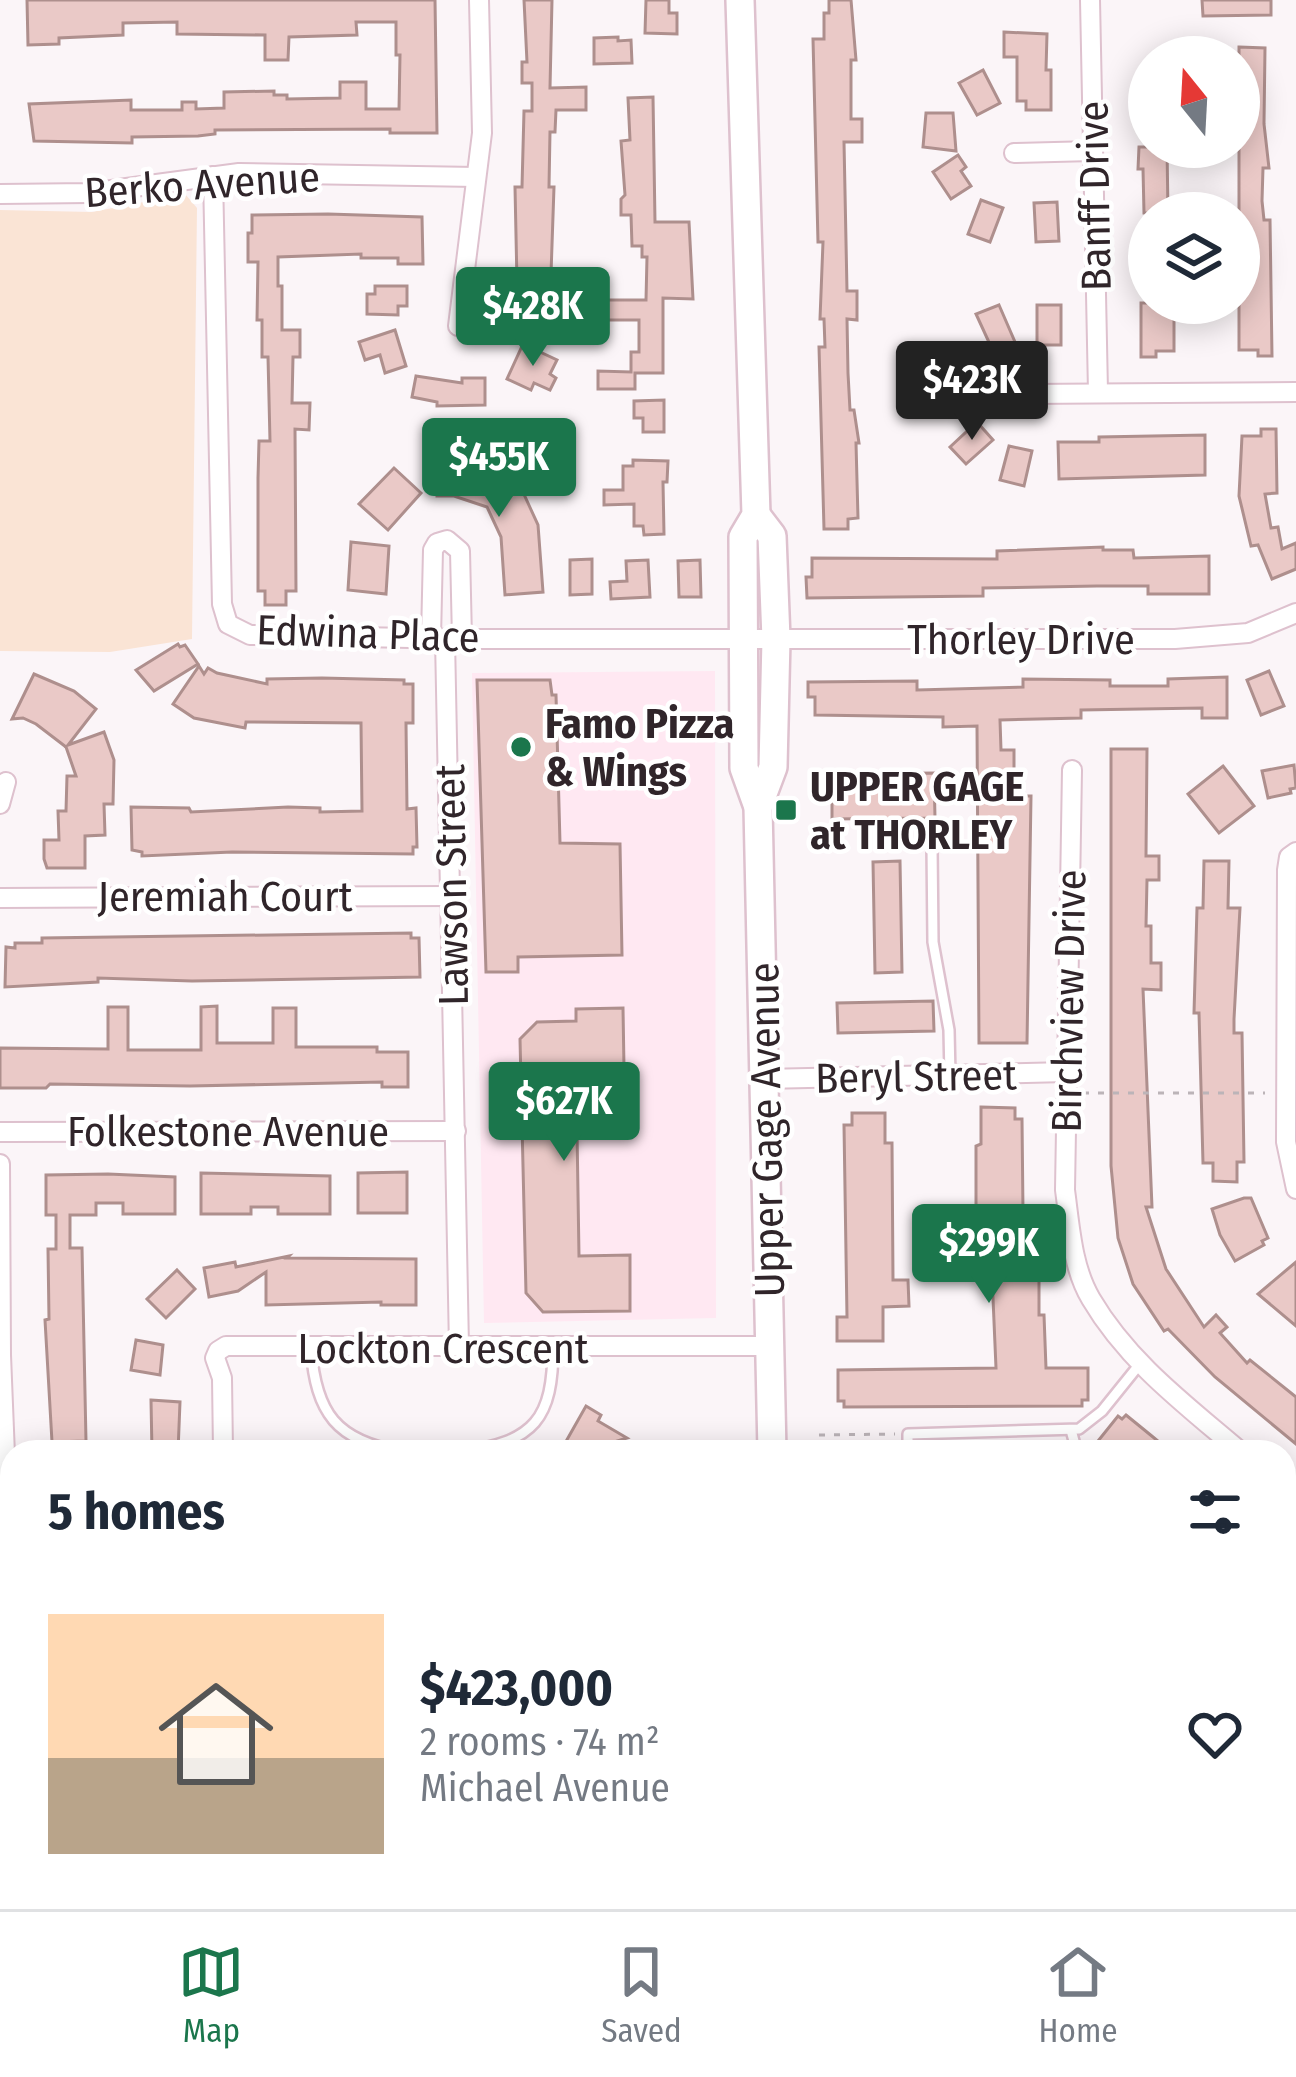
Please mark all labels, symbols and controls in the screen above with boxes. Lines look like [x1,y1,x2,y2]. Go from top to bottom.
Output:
north arrow [1128,36,1260,168]
map controls [1128,36,1260,324]
street label: Banff Drive [1068,100,1122,291]
street label: Berko Avenue [83,152,321,218]
button: layers [1128,192,1260,324]
pin: $428K [449,267,617,369]
text: $428K [483,283,583,329]
pin: $423K [888,341,1056,443]
text: $423K [923,357,1021,403]
pin: $455K [415,418,583,520]
text: $455K [449,434,549,480]
street label: Edwina Place [256,605,480,663]
street label: Thorley Drive [907,615,1135,665]
place label: Famo Pizza & Wings [545,699,734,797]
marker: Famo Pizza & Wings [508,734,534,760]
place label: UPPER GAGE at THORLEY [810,762,1024,860]
street label: Lawson Street [425,764,479,1006]
marker: UPPER GAGE at THORLEY [773,797,799,823]
street label: Birchview Drive [1042,869,1096,1133]
street label: Jeremiah Court [98,872,353,922]
street label: Upper Gage Avenue [739,962,795,1298]
street label: Beryl Street [815,1050,1017,1104]
pin: $627K [480,1062,648,1164]
text: $627K [516,1078,612,1124]
street label: Folkestone Avenue [67,1107,389,1157]
pin: $299K [905,1204,1073,1306]
text: $299K [939,1220,1039,1266]
street label: Lockton Crescent [297,1324,589,1374]
icon: filters [1182,1479,1248,1545]
text: 5 homes [48,1481,225,1543]
text: $423,000 [420,1657,613,1719]
icon: home [144,1662,288,1806]
icon: heart [1182,1701,1248,1767]
text: 2 rooms · 74 m² [420,1719,660,1765]
text: Michael Avenue [420,1765,670,1811]
tab: Map [178,1939,244,2051]
tab: Saved [601,1939,682,2051]
tab: Home [1039,1939,1118,2051]

